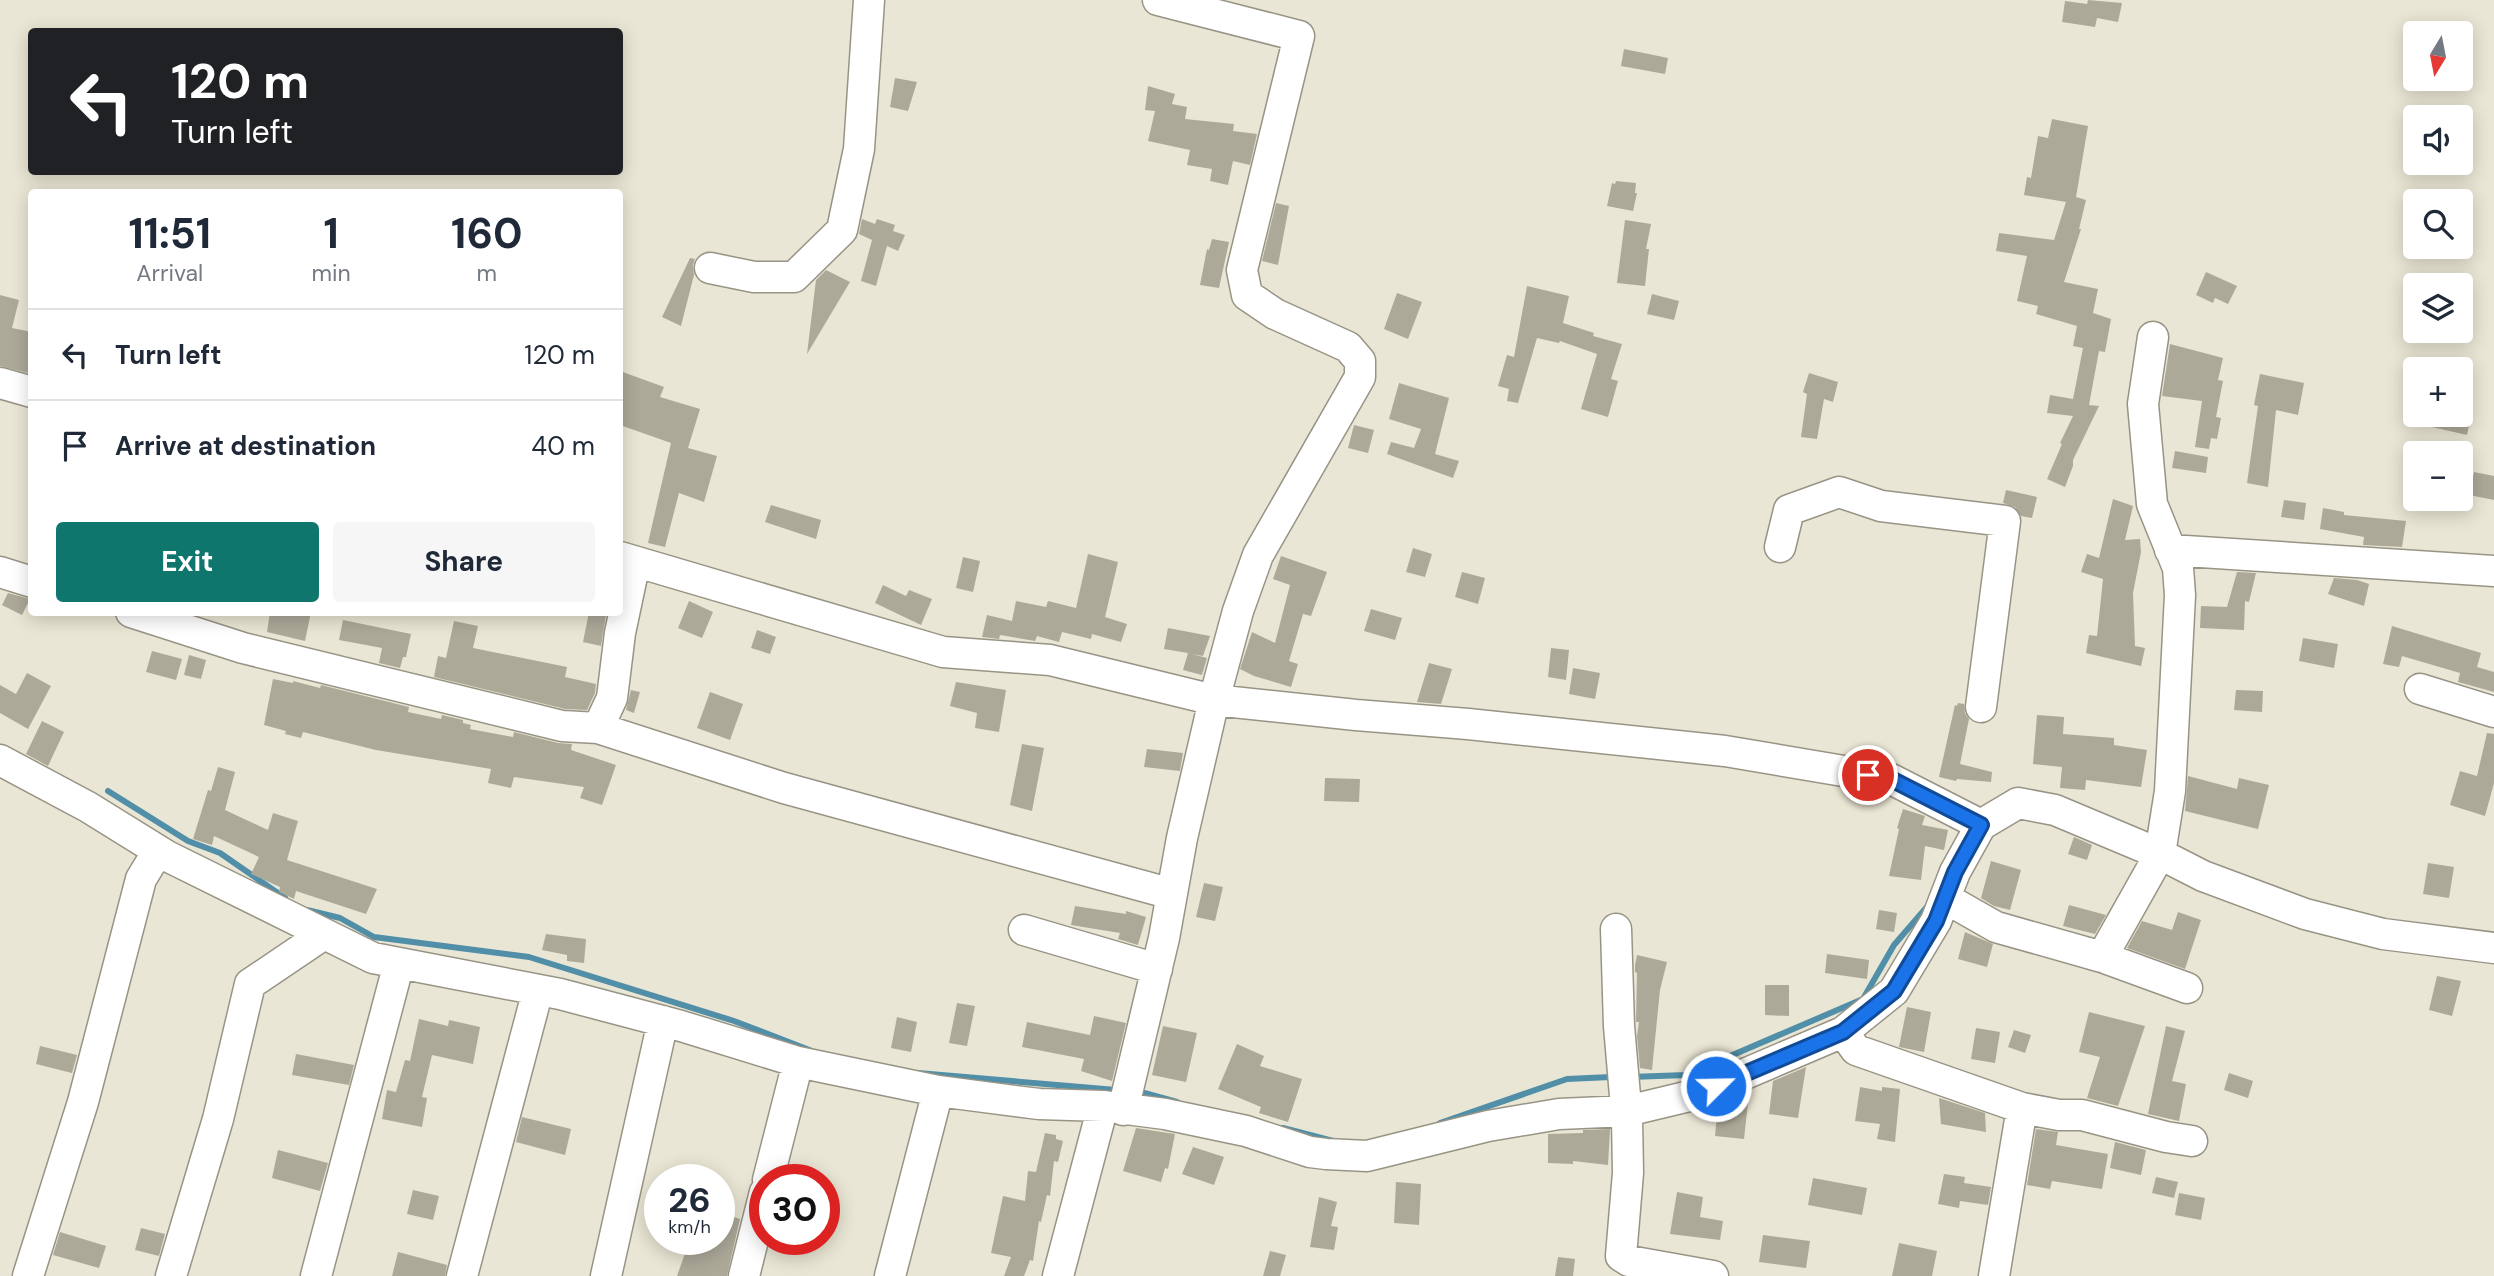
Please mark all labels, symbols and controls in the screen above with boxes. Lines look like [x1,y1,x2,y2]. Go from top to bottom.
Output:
north arrow [2403,21,2473,91]
map controls [2403,21,2473,511]
text: 120 m [171,49,309,113]
icon: left [56,56,147,147]
button: sound [2403,105,2473,175]
text: Turn left [171,111,293,153]
button: search [2403,189,2473,259]
text: 11:51 [128,206,211,261]
text: 1 [323,206,339,261]
text: 160 [451,206,523,261]
text: Arrival [136,258,203,288]
text: min [311,258,351,288]
text: m [477,258,497,288]
button: layers [2403,273,2473,343]
icon: left [56,336,94,374]
text: Turn left [115,338,222,372]
text: 120 m [524,338,595,372]
button: + [2403,357,2473,427]
icon: arrive [56,427,94,465]
text: Arrive at destination [115,429,376,463]
text: 40 m [531,429,595,463]
button: − [2403,441,2473,511]
button: Exit [56,522,319,602]
button: Share [333,522,595,602]
pin [1838,745,1898,805]
icon: arrive [1849,756,1887,794]
position arrow [1679,1049,1753,1123]
speed limit sign: 30 [749,1164,840,1255]
text: 26 [668,1177,711,1223]
text: km/h [668,1215,711,1239]

